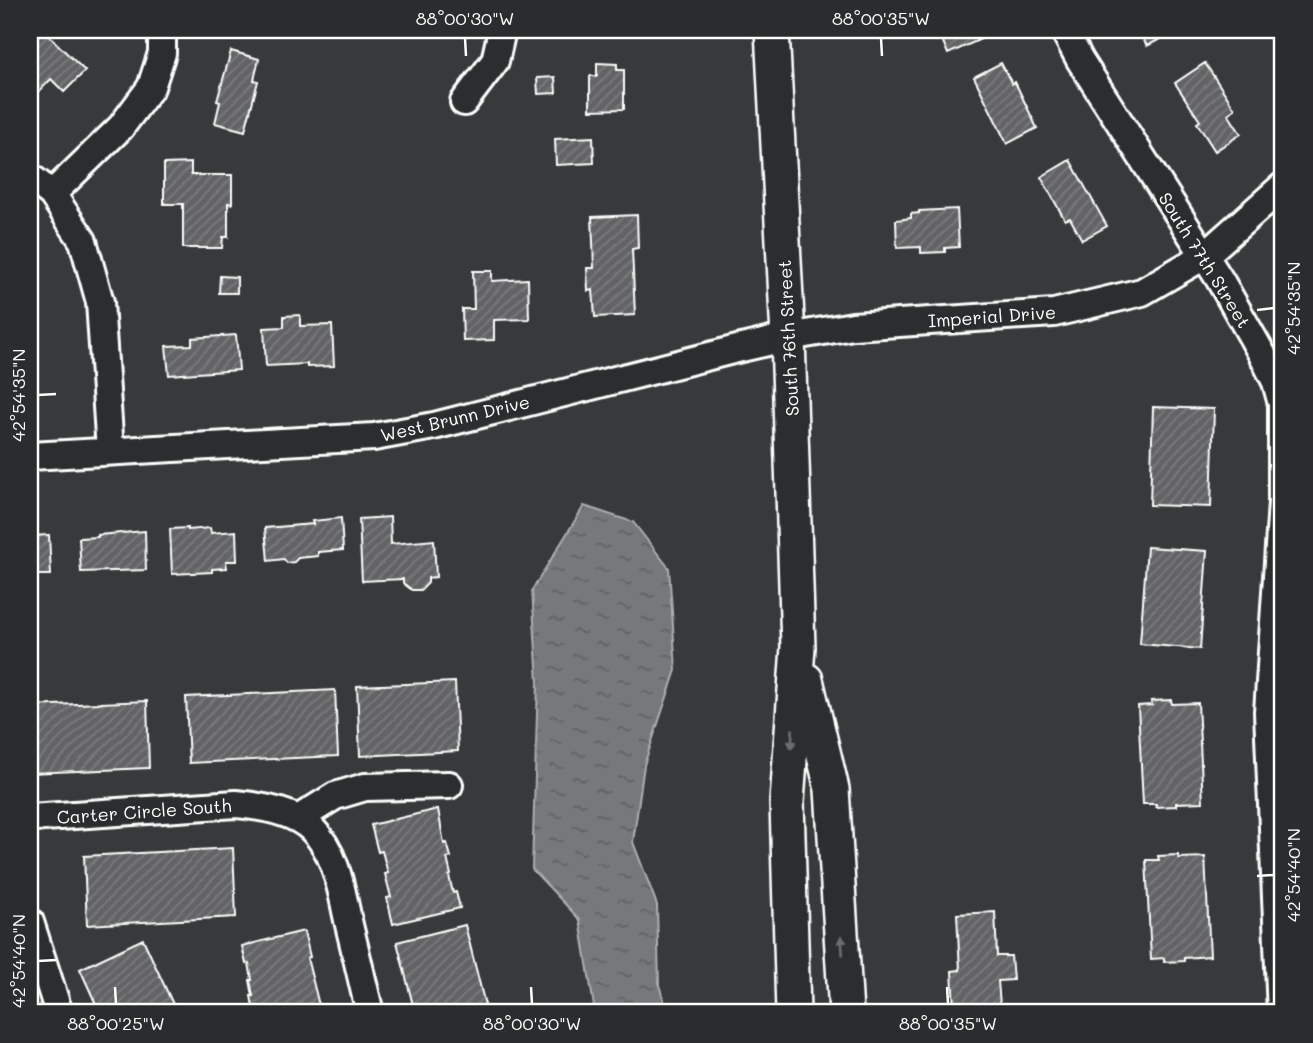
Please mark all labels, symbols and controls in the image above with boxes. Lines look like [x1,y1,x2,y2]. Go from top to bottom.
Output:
text: 88°00'30"W [416,6,514,30]
text: 88°00'35"W [832,6,930,30]
street label: South 77th Street [1154,188,1256,332]
street label: South 76th Street [772,259,804,417]
text: 42°54'35"N [1281,261,1305,355]
street label: Imperial Drive [927,300,1057,332]
text: 42°54'35"N [6,348,30,442]
street label: West Brunn Drive [378,389,532,447]
one-way arrow [786,729,797,751]
street label: Carter Circle South [56,793,232,829]
text: 42°54'40"N [1281,828,1305,922]
text: 42°54'40"N [6,914,30,1008]
one-way arrow [836,934,847,956]
text: 88°00'25"W [67,1011,165,1035]
text: 88°00'30"W [483,1011,581,1035]
text: 88°00'35"W [899,1011,997,1035]

